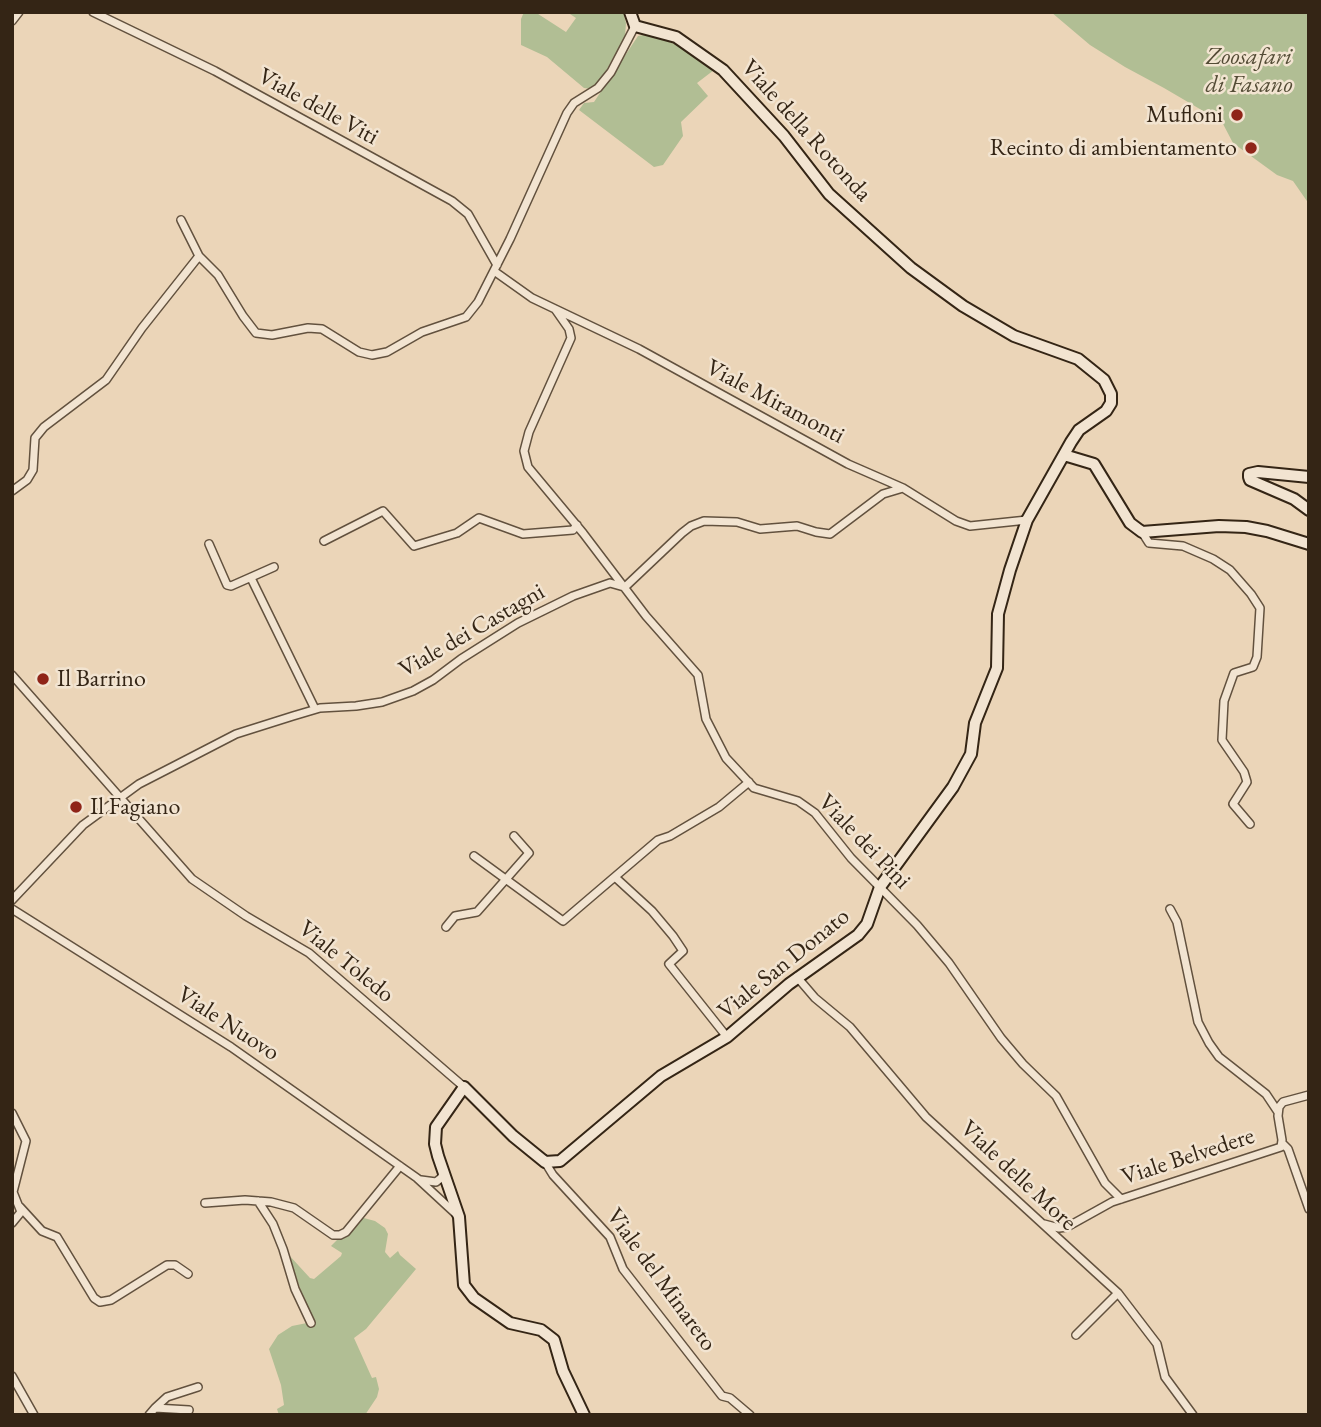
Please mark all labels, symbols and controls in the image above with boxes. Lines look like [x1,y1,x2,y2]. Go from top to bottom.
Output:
park label: Zoosafari di Fasano [1205,43,1293,99]
street label: Viale della Rotonda [735,54,877,208]
street label: Viale delle Viti [253,62,383,152]
place label: Mufloni [1146,101,1223,129]
marker: Mufloni [1229,107,1245,123]
place label: Recinto di ambientamento [990,134,1237,162]
marker: Recinto di ambientamento [1243,140,1259,156]
street label: Viale Miramonti [701,353,849,451]
street label: Viale dei Castagni [394,578,550,684]
place label: Il Barrino [57,665,146,693]
marker: Il Barrino [35,671,51,687]
street label: Viale dei Pini [812,789,916,895]
place label: Il Fagiano [90,793,180,821]
marker: Il Fagiano [68,799,84,815]
street label: Viale San Donato [712,902,856,1026]
street label: Viale Toledo [292,915,400,1009]
street label: Viale Nuovo [172,980,284,1068]
street label: Viale delle More [954,1115,1082,1237]
street label: Viale Belvedere [1118,1122,1258,1192]
street label: Viale del Minareto [599,1203,723,1357]

